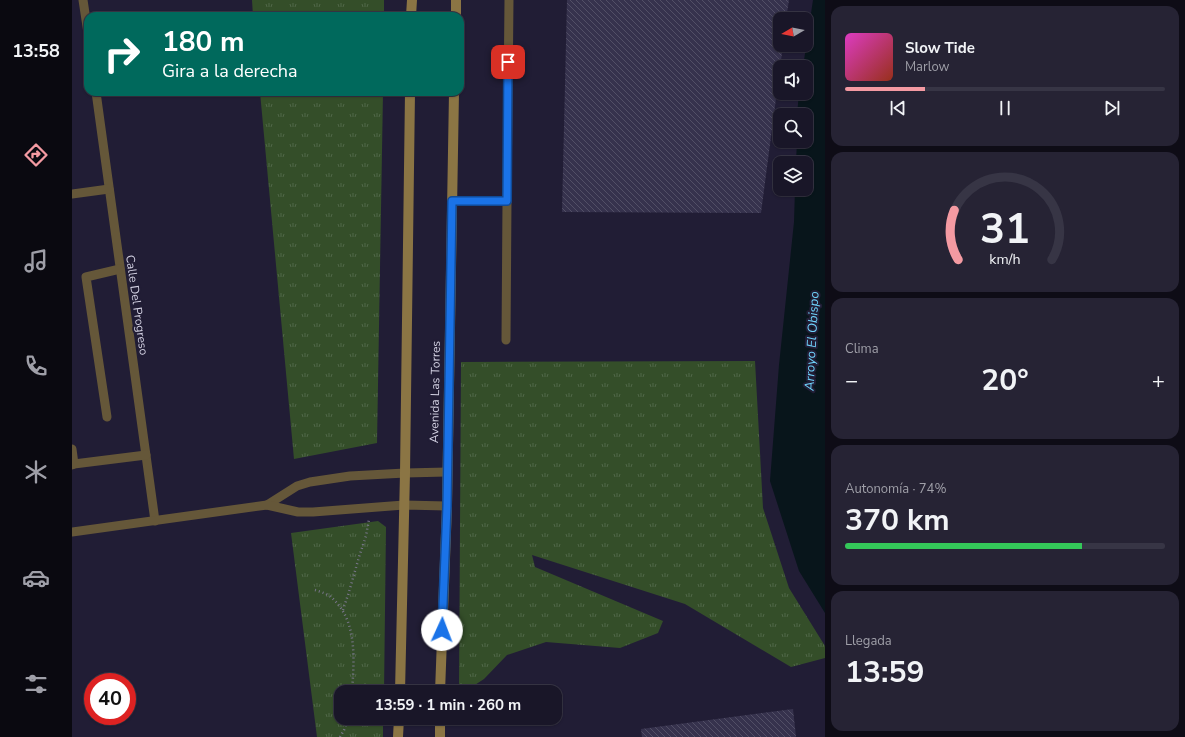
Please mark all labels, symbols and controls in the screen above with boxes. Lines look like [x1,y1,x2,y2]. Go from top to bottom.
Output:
north arrow [773,12,813,52]
map controls [773,12,813,196]
text: 180 m [162,23,245,61]
icon: right [96,28,148,80]
text: Slow Tide [905,38,975,58]
text: 13:58 [12,39,60,63]
pin [491,45,525,79]
icon: arrive [497,51,519,73]
text: Marlow [905,58,950,76]
text: Gira a la derecha [162,59,298,83]
button: sound [773,60,813,100]
icon: previous [887,97,909,119]
icon: pause [994,97,1016,119]
icon: next [1101,97,1123,119]
button: search [773,108,813,148]
icon: directions [22,141,50,169]
button: layers [773,156,813,196]
text: 31 [980,201,1030,258]
icon: music [22,247,50,275]
text: km/h [989,250,1021,269]
street label: Calle Del Progreso [122,254,152,357]
water label: Arroyo El Obispo [800,291,824,392]
street label: Avenida Las Torres [426,340,444,443]
text: Clima [845,340,879,358]
icon: phone [22,352,50,380]
text: 20° [981,360,1029,401]
text: − [845,366,858,396]
text: + [1152,366,1165,396]
icon: climate [22,458,50,486]
text: Autonomía · 74% [845,480,946,498]
text: 370 km [845,500,950,541]
icon: car [22,564,50,592]
position arrow [421,609,463,651]
text: Llegada [845,632,892,650]
text: 13:59 [845,652,924,693]
icon: filters [22,670,50,698]
speed limit sign: 40 [84,673,136,725]
text: 13:59 · 1 min · 260 m [375,695,521,715]

